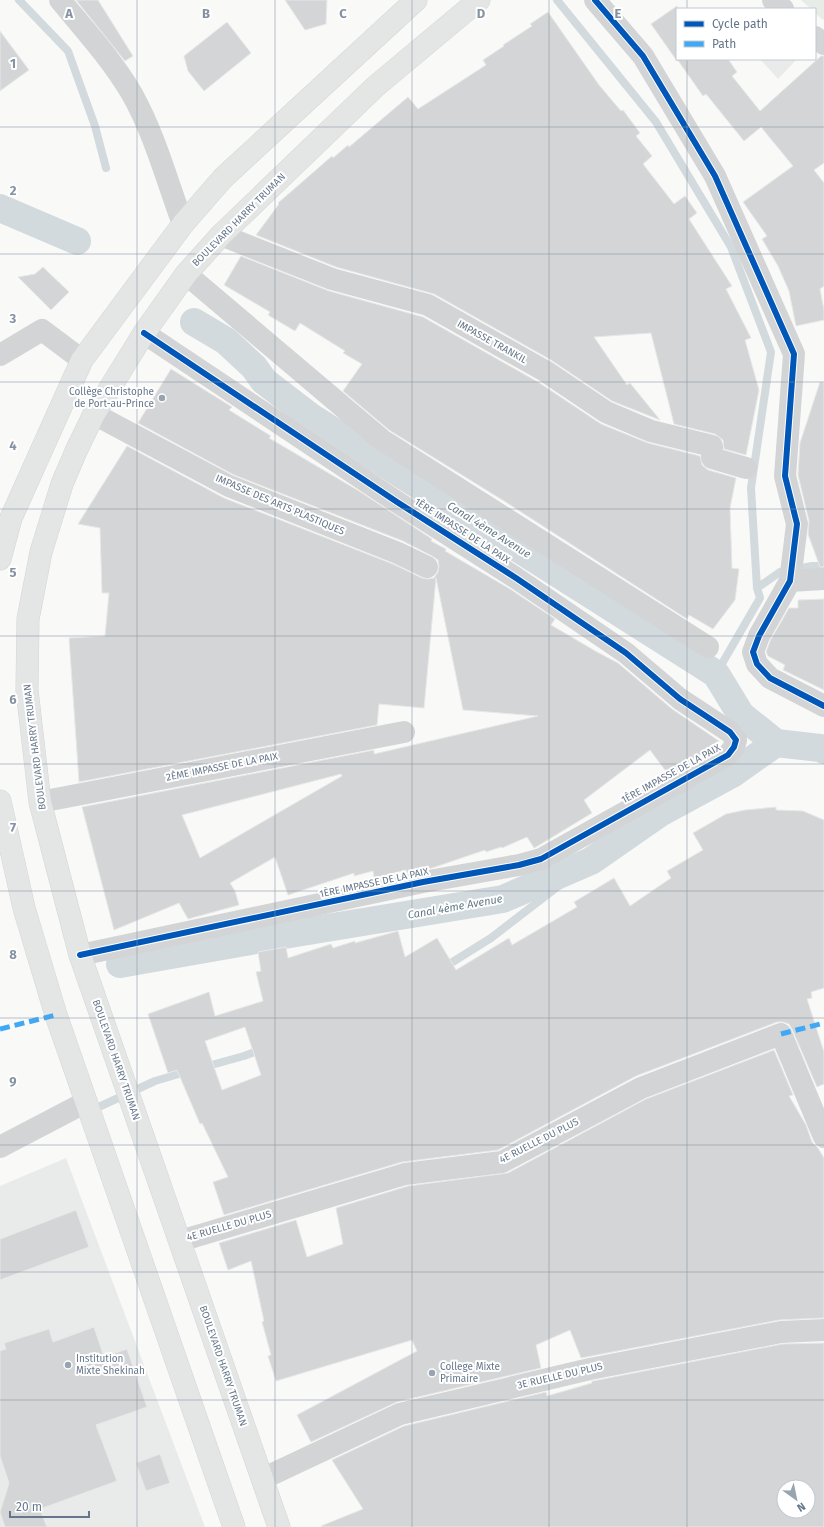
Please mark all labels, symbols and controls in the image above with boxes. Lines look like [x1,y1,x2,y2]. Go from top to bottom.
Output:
text: A [64,6,73,21]
text: B [202,6,210,21]
text: C [339,6,347,21]
text: D [477,6,486,21]
text: E [615,6,622,21]
legend [676,8,816,60]
text: Cycle path [712,17,768,31]
text: Path [712,37,736,51]
text: 1 [10,56,16,71]
street label: BOULEVARD HARRY TRUMAN [190,171,288,269]
text: 2 [10,183,17,198]
text: 3 [9,311,17,326]
street label: IMPASSE TRANKIL [455,318,529,366]
place label: Collège Christophe de Port-au-Prince [69,386,154,410]
marker: Collège Christophe de Port-au-Prince [157,393,167,403]
text: 4 [9,438,17,453]
street label: IMPASSE DES ARTS PLASTIQUES [214,472,347,538]
street label: 1ÈRE IMPASSE DE LA PAIX [412,494,514,567]
water label: Canal 4ème Avenue [445,499,533,561]
text: 5 [10,565,17,580]
street label: BOULEVARD HARRY TRUMAN [21,683,49,811]
text: 6 [9,692,17,707]
street label: 1ÈRE IMPASSE DE LA PAIX [618,740,723,806]
street label: 2ÈME IMPASSE DE LA PAIX [165,748,279,784]
text: 7 [10,820,16,835]
street label: 1ÈRE IMPASSE DE LA PAIX [318,863,430,900]
water label: Canal 4ème Avenue [407,892,504,922]
text: 8 [9,947,17,962]
street label: BOULEVARD HARRY TRUMAN [90,998,142,1122]
text: 9 [9,1074,17,1089]
street label: 4E RUELLE DU PLUS [497,1116,581,1166]
street label: 4E RUELLE DU PLUS [185,1208,273,1244]
street label: BOULEVARD HARRY TRUMAN [197,1304,249,1428]
place label: Institution Mixte Shekinah [76,1353,145,1377]
marker: Institution Mixte Shekinah [63,1360,73,1370]
street label: 3E RUELLE DU PLUS [516,1360,604,1392]
place label: College Mixte Primaire [440,1361,500,1385]
marker: College Mixte Primaire [427,1368,437,1378]
north arrow [776,1479,816,1519]
scale bar [10,1493,89,1519]
text: 20 m [16,1500,42,1514]
text: N [795,1500,808,1514]

